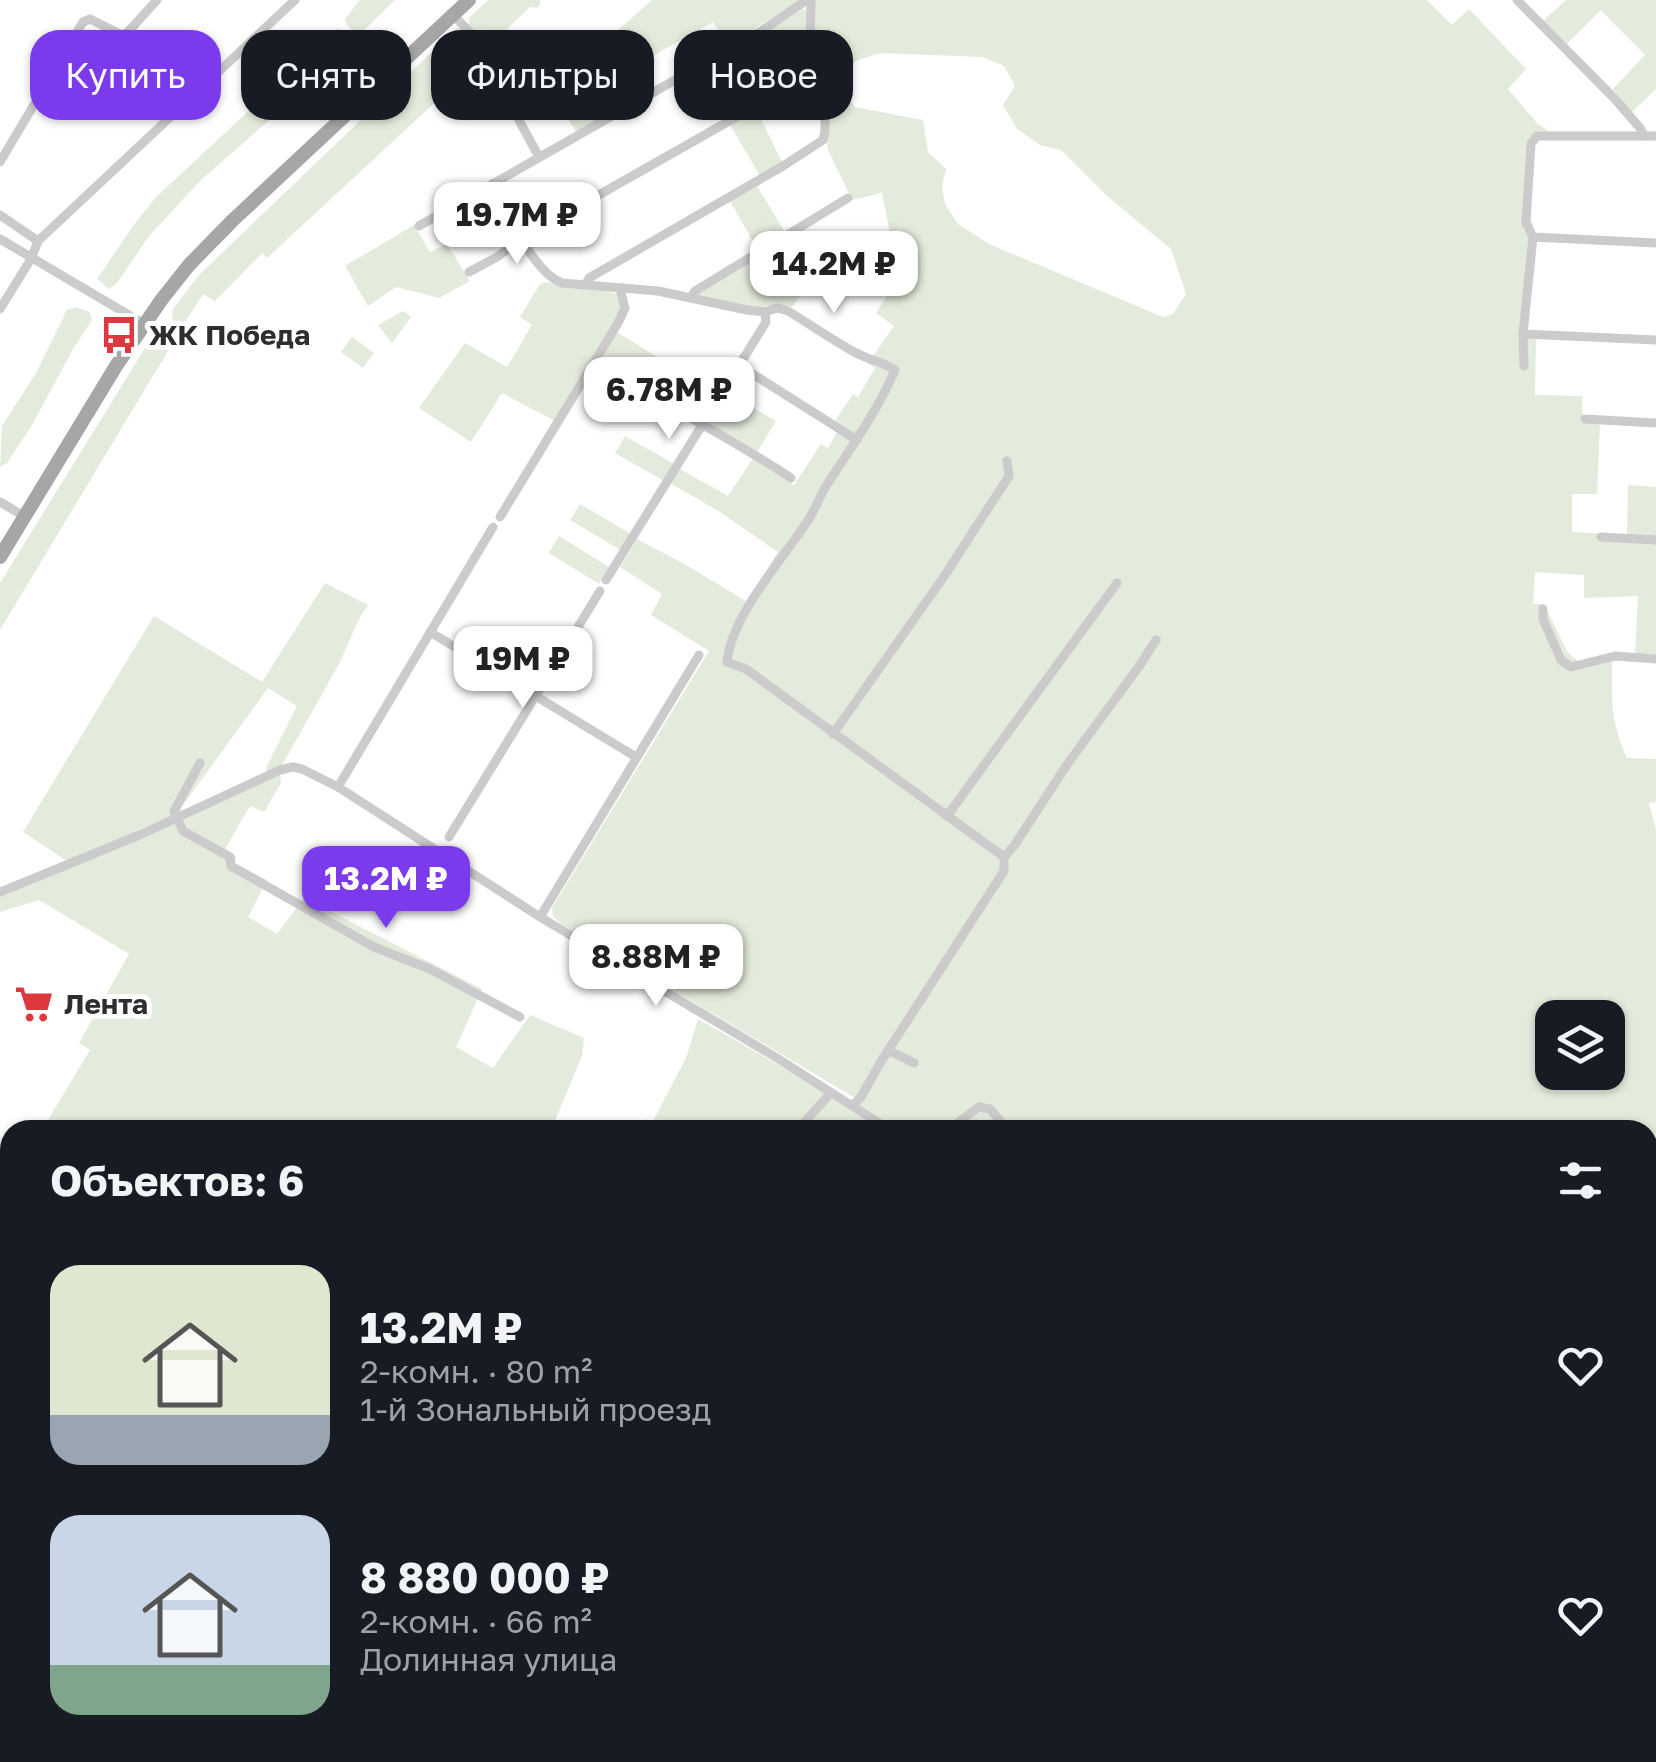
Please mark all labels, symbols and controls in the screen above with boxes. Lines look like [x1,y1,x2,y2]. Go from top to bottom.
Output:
chip: Купить [30,30,221,120]
chip: Снять [241,30,411,120]
chip: Фильтры [431,30,654,120]
chip: Новое [674,30,853,120]
pin: 19.7M ₽ [425,182,609,267]
text: 19.7M ₽ [456,195,578,233]
pin: 14.2M ₽ [742,231,926,316]
text: 14.2M ₽ [772,244,896,282]
bus stop icon: ЖК Победа [98,314,140,356]
place label: ЖК Победа [149,318,310,351]
pin: 6.78M ₽ [577,357,761,442]
text: 6.78M ₽ [606,370,732,408]
pin: 19M ₽ [453,626,593,711]
text: 19M ₽ [476,639,570,677]
pin: 13.2M ₽ [294,846,478,931]
text: 13.2M ₽ [324,859,448,897]
pin: 8.88M ₽ [564,924,748,1009]
text: 8.88M ₽ [591,937,721,975]
supermarket icon: Лента [13,983,55,1025]
place label: Лента [64,987,148,1020]
map controls [1535,1000,1625,1090]
button: layers [1535,1000,1625,1090]
icon: filters [1553,1153,1608,1208]
text: Объектов: 6 [50,1155,305,1205]
text: 13.2M ₽ [360,1302,523,1352]
icon: home [130,1305,250,1425]
icon: heart [1553,1338,1608,1393]
text: 2-комн. · 80 m² [360,1352,593,1390]
text: 1-й Зональный проезд [360,1390,711,1428]
text: 8 880 000 ₽ [360,1552,610,1602]
icon: home [130,1555,250,1675]
icon: heart [1553,1588,1608,1643]
text: 2-комн. · 66 m² [360,1602,592,1640]
text: Долинная улица [360,1640,617,1678]

